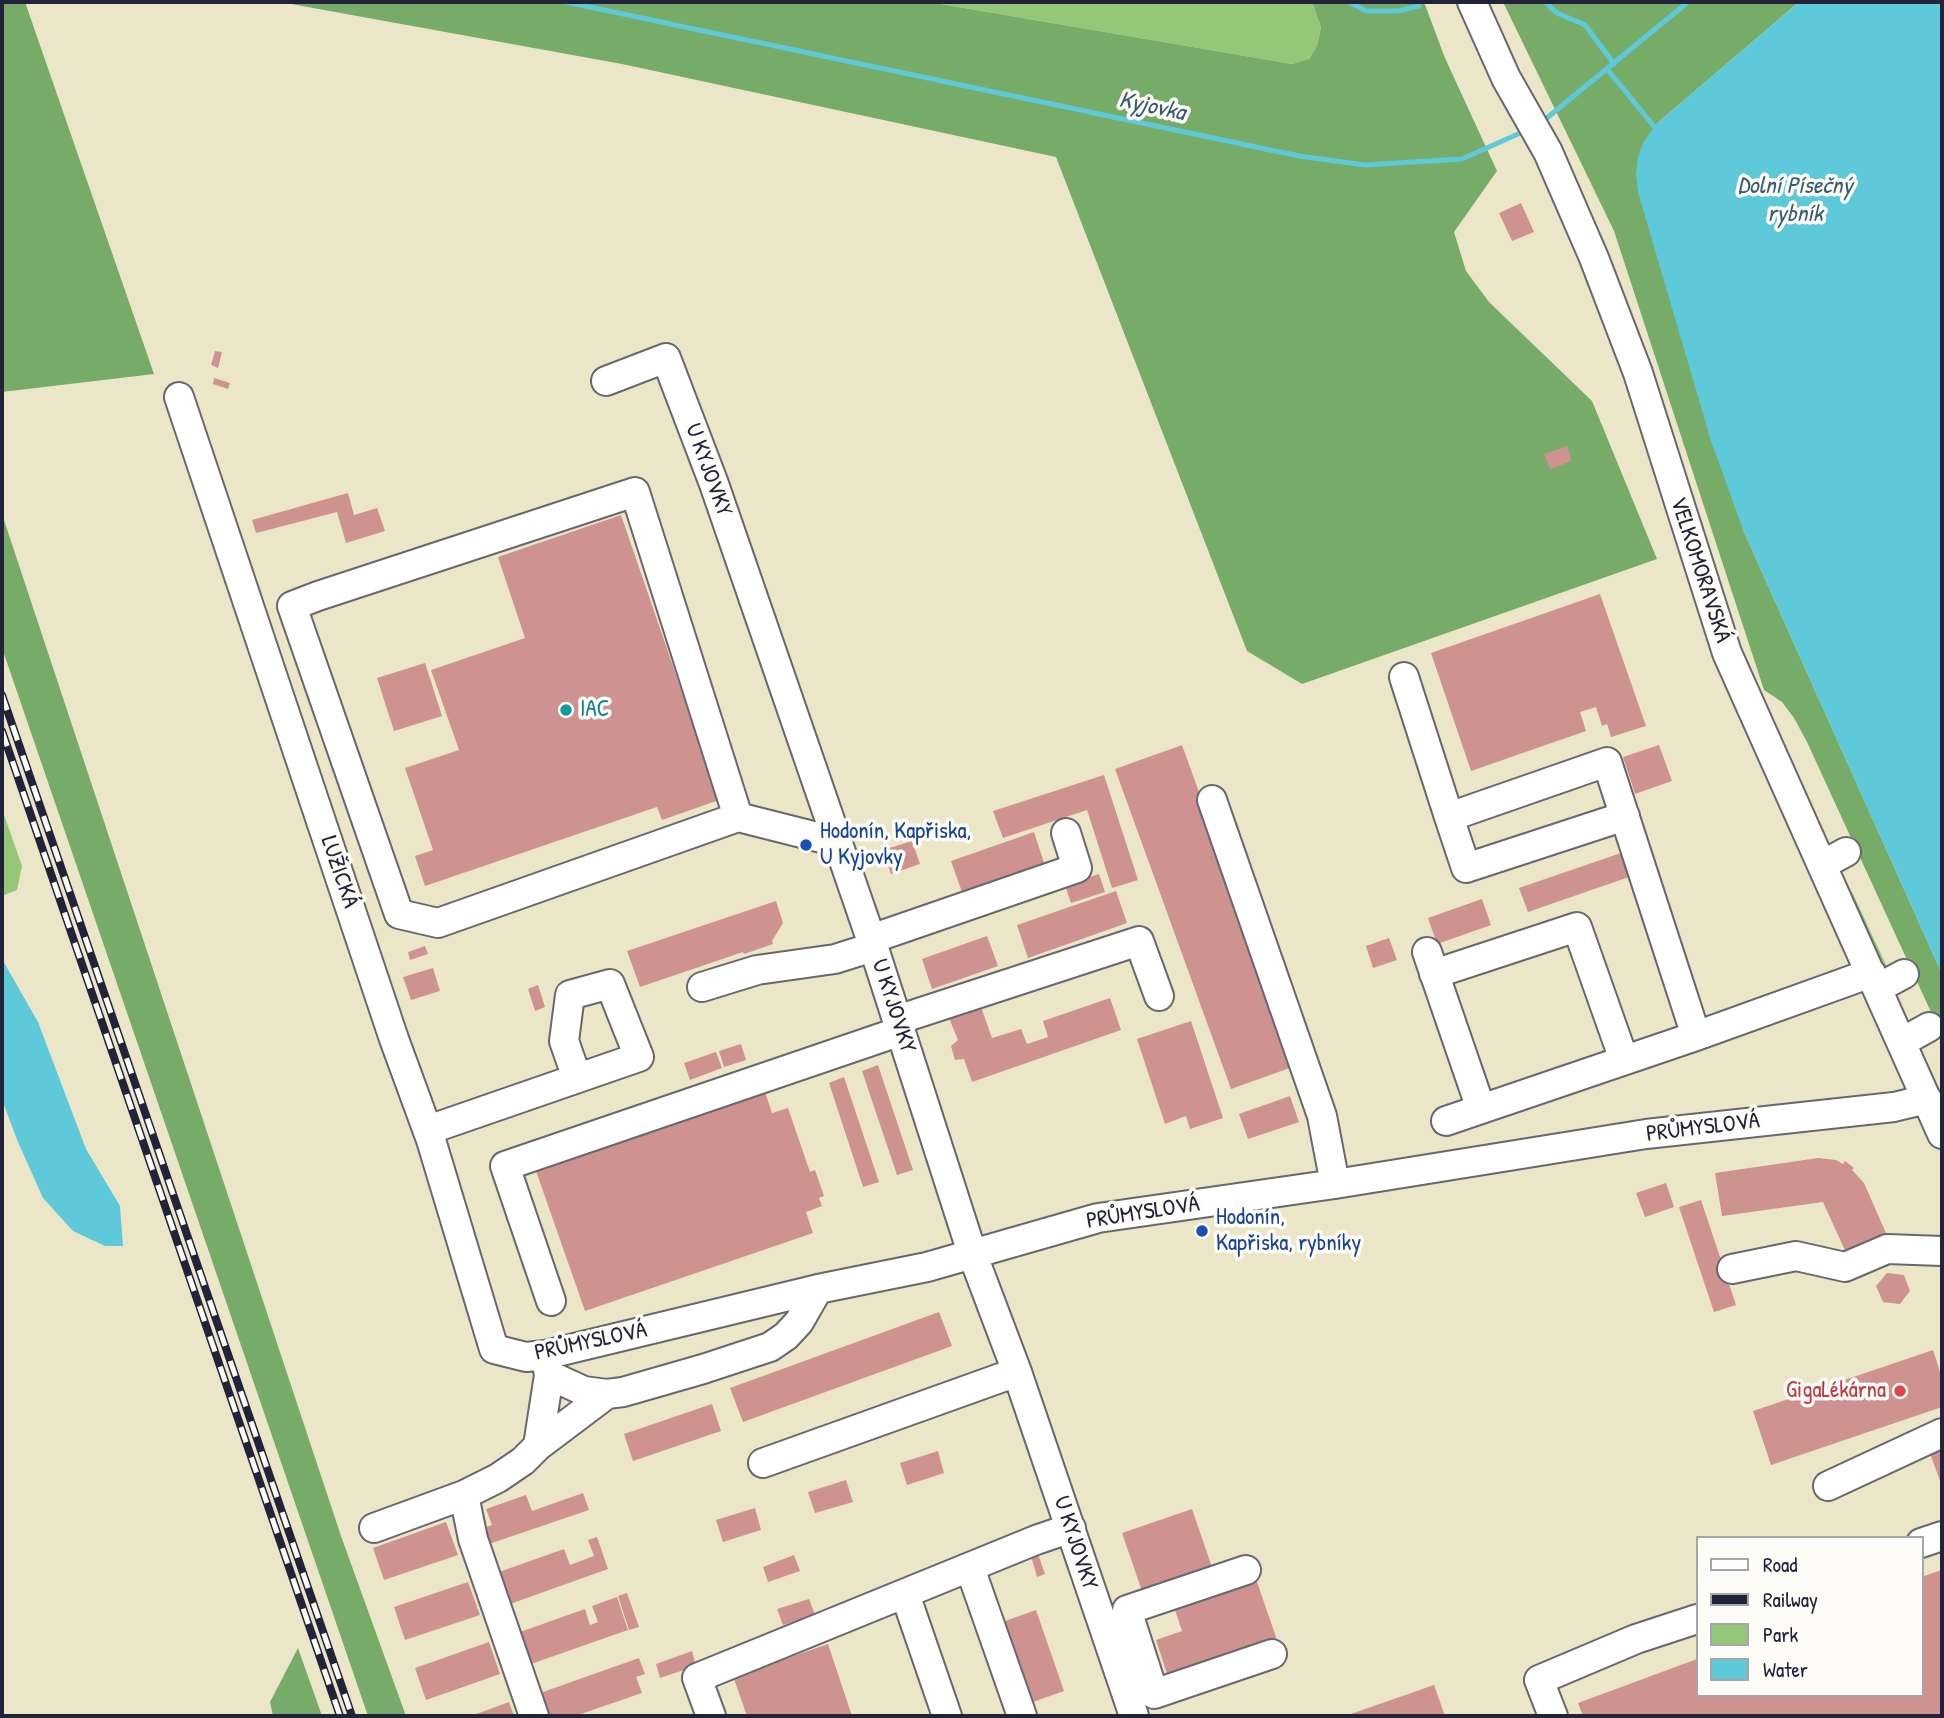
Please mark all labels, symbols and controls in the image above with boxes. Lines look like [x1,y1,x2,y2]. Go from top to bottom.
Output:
water label: Kyjovka [1116,86,1188,128]
water label: Dolní Písečný rybník [1737,173,1853,229]
street label: U KYJOVKY [679,420,737,520]
street label: VELKOMORAVSKÁ [1663,494,1737,646]
place label: IAC [580,696,609,724]
marker: IAC [558,702,574,718]
place label: Hodonín, Kapřiska, U Kyjovky [820,818,971,872]
street label: LUŽICKÁ [314,832,364,912]
marker: Hodonín, Kapřiska, U Kyjovky [798,837,814,853]
street label: U KYJOVKY [865,956,921,1056]
street label: PRŮMYSLOVÁ [1645,1107,1761,1149]
street label: PRŮMYSLOVÁ [1085,1190,1201,1236]
place label: Hodonín, Kapřiska, rybníky [1216,1204,1361,1258]
marker: Hodonín, Kapřiska, rybníky [1194,1223,1210,1239]
street label: PRŮMYSLOVÁ [532,1317,650,1367]
place label: GigaLékárna [1786,1377,1886,1405]
marker: GigaLékárna [1892,1383,1908,1399]
street label: U KYJOVKY [1047,1493,1103,1593]
legend [1696,1536,1923,1697]
text: Road [1763,1550,1797,1579]
text: Railway [1763,1585,1818,1614]
text: Park [1763,1620,1798,1649]
text: Water [1763,1655,1808,1684]

